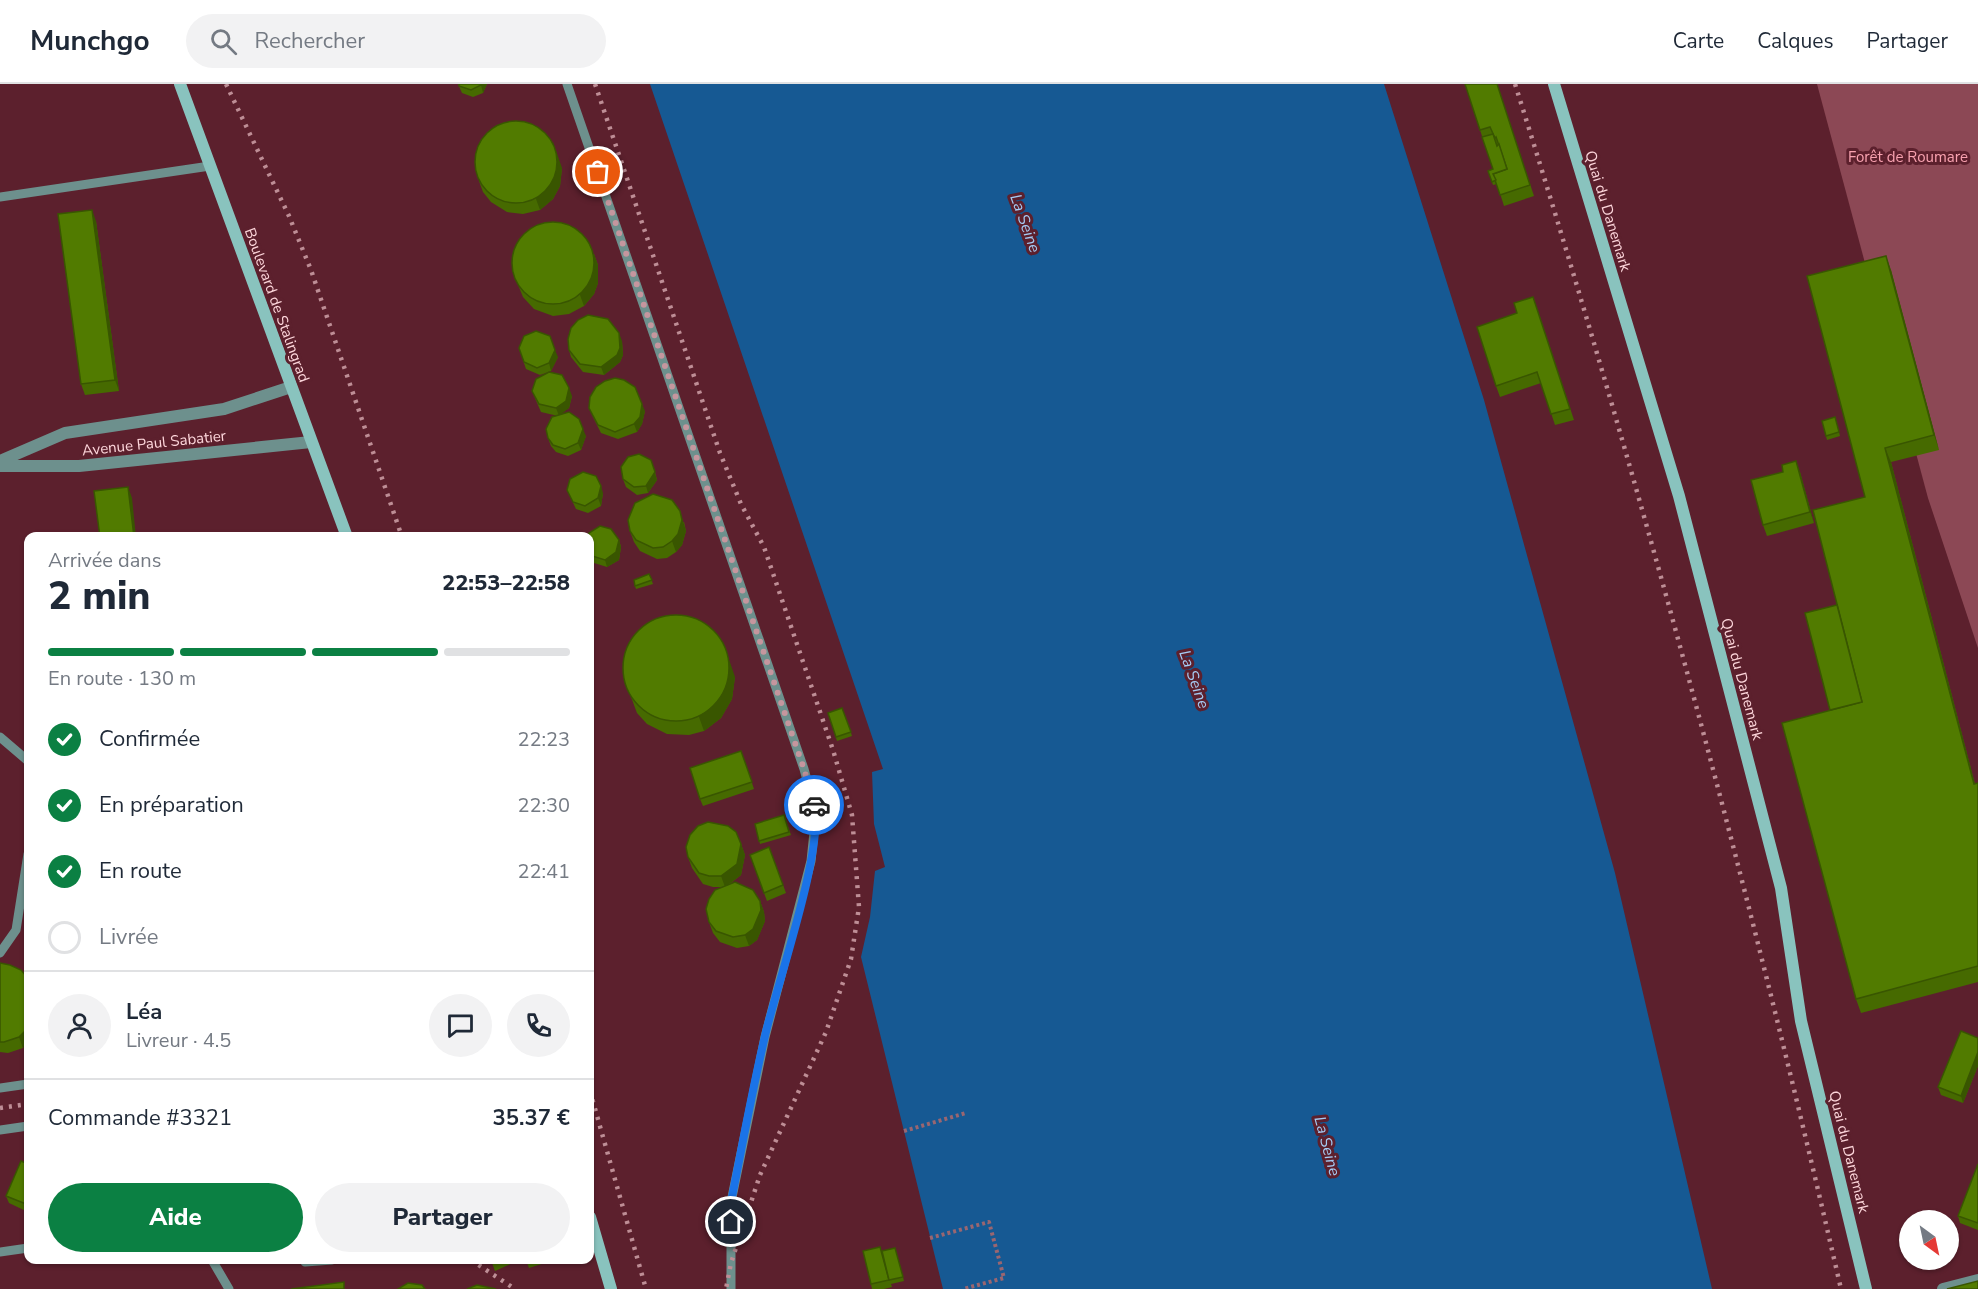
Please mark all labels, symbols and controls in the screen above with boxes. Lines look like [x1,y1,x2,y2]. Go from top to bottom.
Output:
search box [186,14,606,68]
text: Munchgo [30,22,150,60]
icon: search [207,25,240,58]
text: Rechercher [255,26,365,56]
text: Carte [1673,27,1724,55]
text: Calques [1757,27,1834,55]
text: Partager [1867,27,1948,55]
pin [572,146,623,197]
park label: Forêt de Roumare [1848,147,1968,167]
street label: Quai du Danemark [1580,148,1636,274]
icon: bag [581,155,614,188]
water label: La Seine [1004,191,1046,256]
street label: Boulevard de Stalingrad [240,225,314,385]
street label: Avenue Paul Sabatier [81,425,228,461]
text: Arrivée dans [48,547,161,574]
text: 22:53–22:58 [442,568,570,598]
text: 2 min [48,570,151,623]
street label: Quai du Danemark [1716,616,1768,743]
water label: La Seine [1173,647,1215,712]
text: En route · 130 m [48,665,196,692]
icon: check [48,723,81,756]
text: Confirmée [99,724,200,754]
text: 22:23 [517,726,570,753]
courier [784,775,844,835]
icon: check [48,789,81,822]
icon: car [798,789,831,822]
text: En préparation [99,790,244,820]
text: 22:30 [517,792,570,819]
icon: check [48,855,81,888]
text: En route [99,856,182,886]
text: 22:41 [517,858,570,885]
text: Livrée [99,922,159,952]
button: person [48,994,111,1057]
button: chat [429,994,492,1057]
button: phone [507,994,570,1057]
text: Léa [126,997,162,1027]
text: Livreur · 4.5 [126,1027,231,1054]
street label: Quai du Danemark [1824,1089,1874,1216]
text: Commande #3321 [48,1103,232,1133]
text: 35.37 € [493,1103,570,1133]
water label: La Seine [1309,1114,1346,1179]
button: Aide [48,1183,303,1252]
button: Partager [315,1183,570,1252]
pin [705,1196,756,1247]
icon: home [714,1205,747,1238]
north arrow [1899,1210,1959,1270]
map controls [1899,1210,1959,1270]

